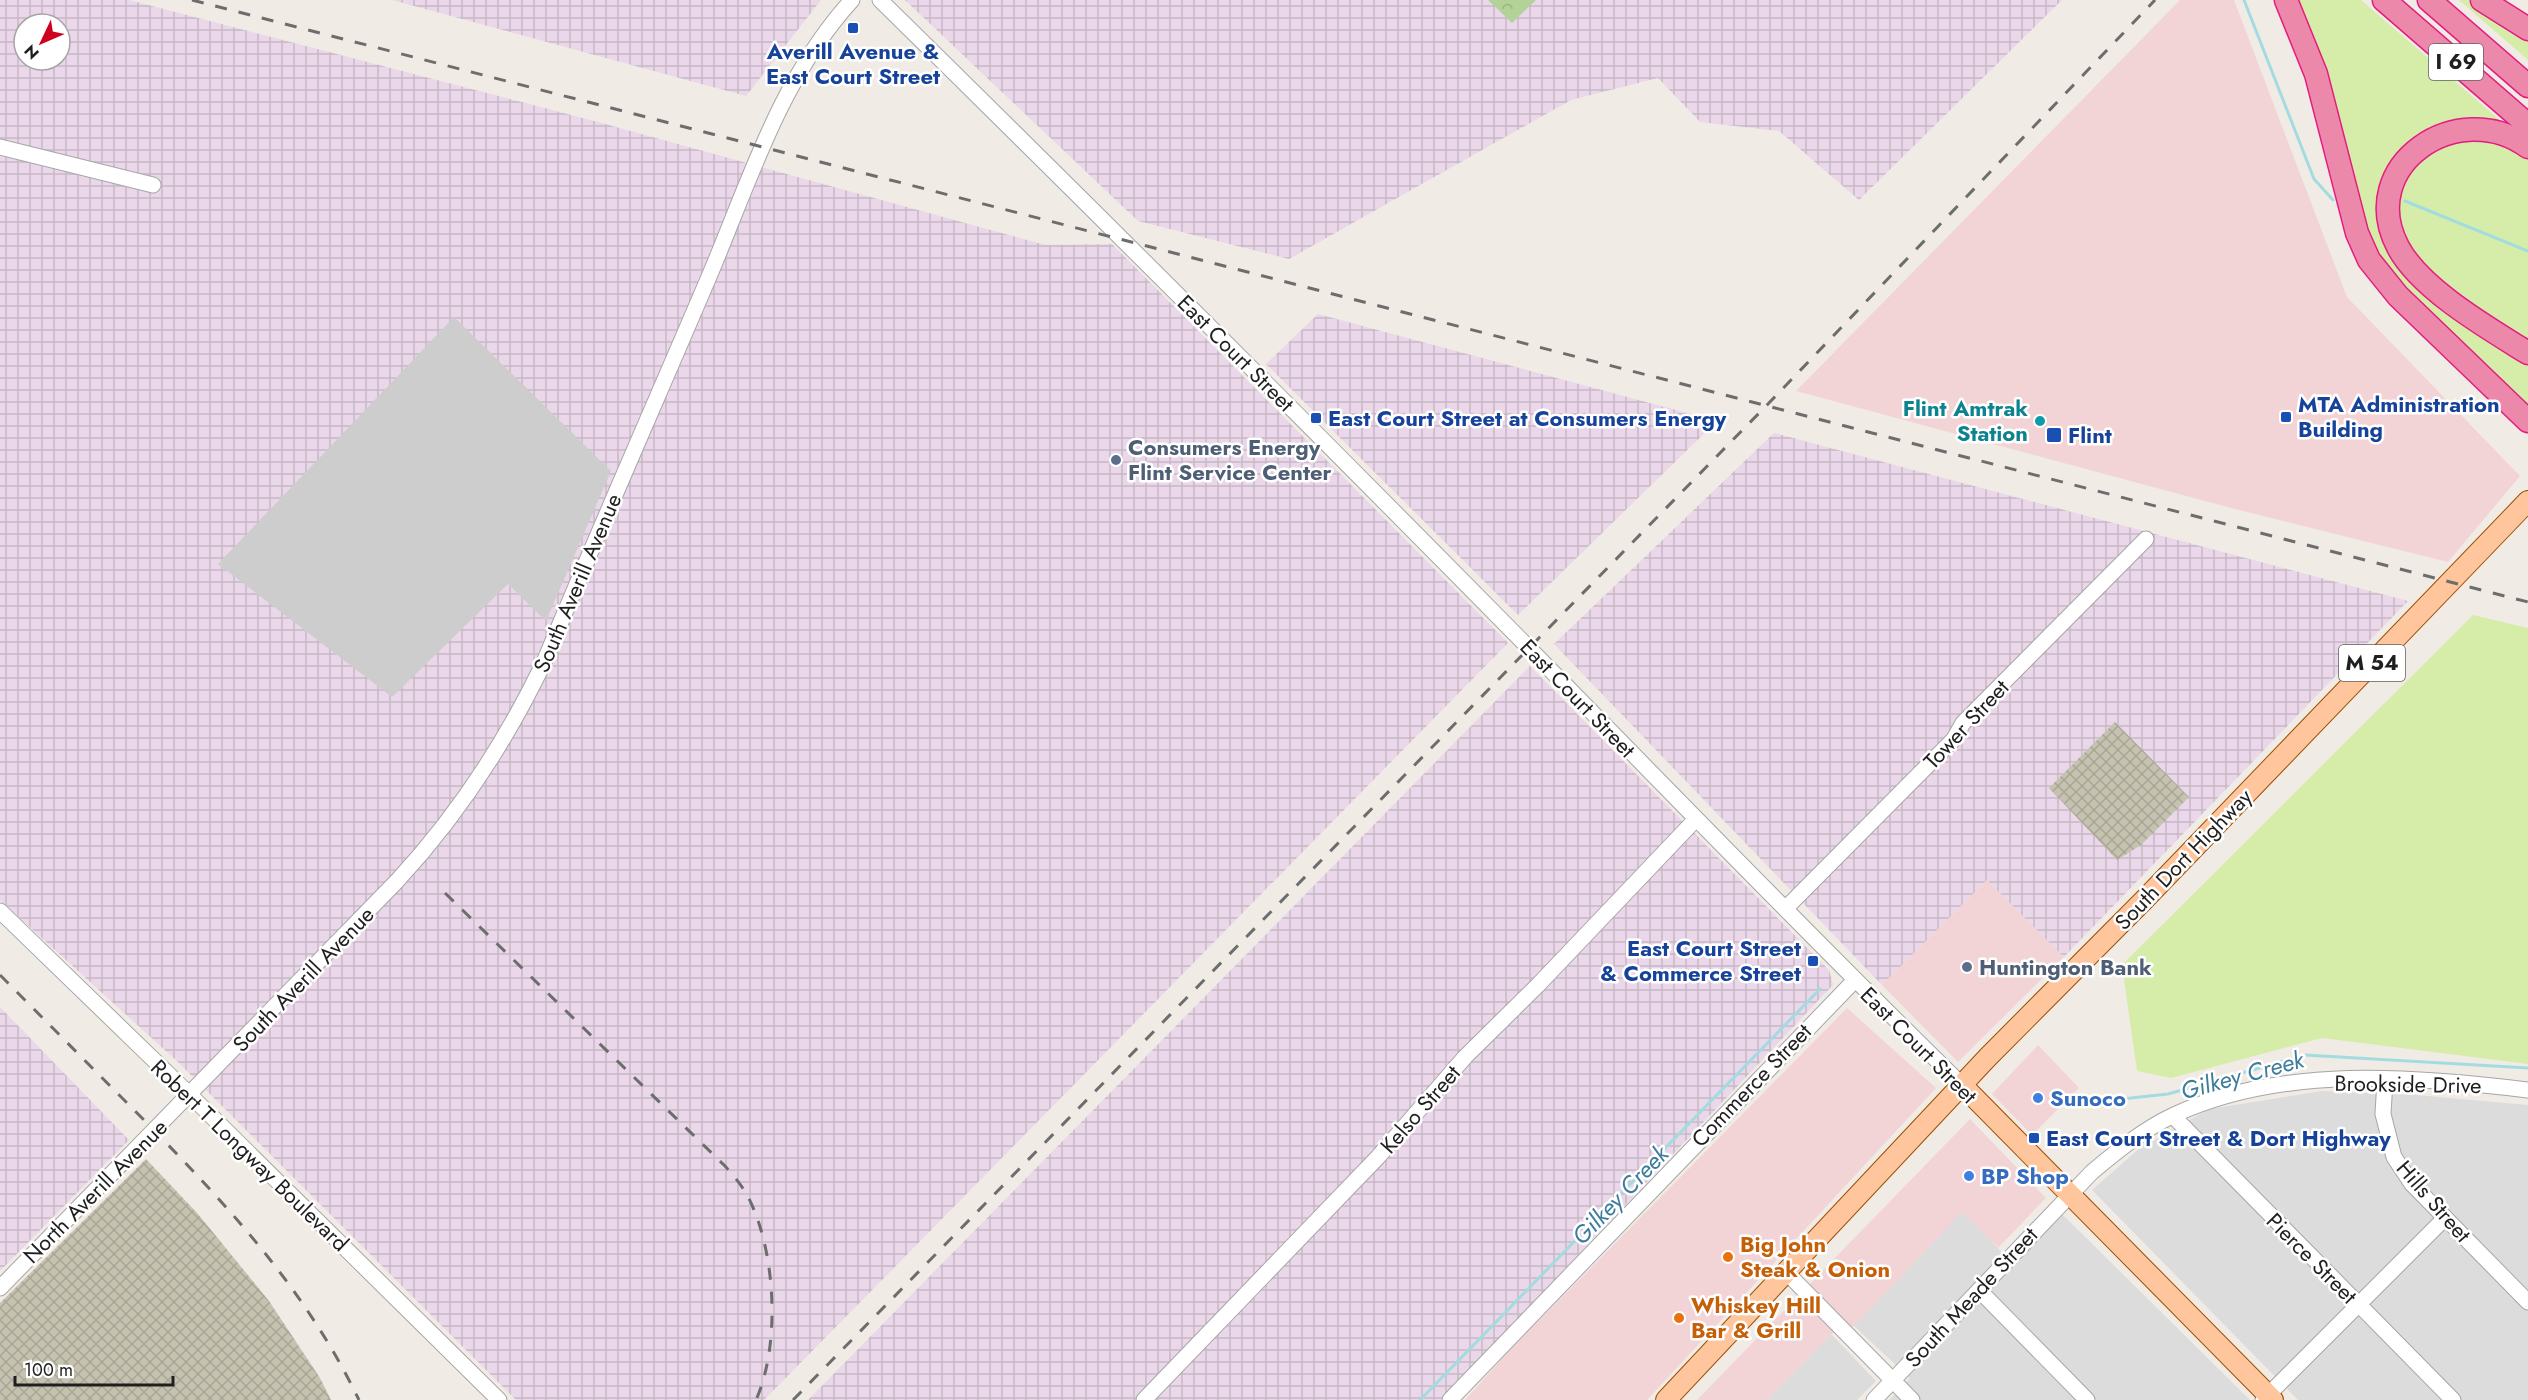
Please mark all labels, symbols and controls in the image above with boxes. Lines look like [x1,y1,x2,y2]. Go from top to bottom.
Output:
north arrow [12,12,72,72]
marker: Averill Avenue & East Court Street [846,21,860,35]
place label: Averill Avenue & East Court Street [766,35,940,92]
text: N [19,40,44,65]
road number: I 69 [2429,44,2483,80]
street label: East Court Street [1170,287,1302,419]
place label: MTA Administration Building [2298,388,2500,445]
place label: Flint Amtrak Station [1903,392,2028,449]
place label: East Court Street at Consumers Energy [1328,402,1727,434]
marker: MTA Administration Building [2279,410,2293,424]
marker: East Court Street at Consumers Energy [1309,411,1323,425]
marker: Flint Amtrak Station [2033,414,2047,428]
place label: Flint [2068,419,2112,451]
marker: Flint [2045,426,2063,444]
place label: Consumers Energy Flint Service Center [1128,431,1332,488]
marker: Consumers Energy Flint Service Center [1109,453,1123,467]
street label: South Averill Avenue [525,489,629,677]
street label: East Court Street [1513,632,1643,765]
road number: M 54 [2339,645,2405,681]
street label: Tower Street [1916,671,2016,776]
street label: South Dort Highway [2107,781,2259,937]
street label: South Averill Avenue [225,899,381,1059]
place label: East Court Street & Commerce Street [1600,932,1801,989]
place label: Huntington Bank [1979,951,2152,983]
marker: East Court Street & Commerce Street [1806,954,1820,968]
marker: Huntington Bank [1960,960,1974,974]
street label: East Court Street [1853,979,1985,1111]
street label: Commerce Street [1684,1016,1819,1154]
water label: Gilkey Creek [2176,1041,2309,1108]
street label: Robert T Longway Boulevard [144,1052,356,1258]
street label: Kelso Street [1372,1057,1468,1160]
street label: Brookside Drive [2334,1067,2482,1101]
place label: Sunoco [2050,1082,2126,1114]
marker: Sunoco [2031,1091,2045,1105]
street label: North Averill Avenue [16,1112,174,1270]
place label: East Court Street & Dort Highway [2046,1122,2391,1154]
marker: East Court Street & Dort Highway [2027,1131,2041,1145]
water label: Gilkey Creek [1564,1136,1678,1253]
street label: Hills Street [2389,1153,2479,1250]
place label: BP Shop [1981,1160,2069,1192]
marker: BP Shop [1962,1169,1976,1183]
street label: Pierce Street [2259,1205,2365,1311]
street label: South Meade Street [1897,1219,2045,1374]
place label: Big John Steak & Onion [1740,1228,1890,1285]
marker: Big John Steak & Onion [1721,1250,1735,1264]
place label: Whiskey Hill Bar & Grill [1691,1289,1821,1346]
marker: Whiskey Hill Bar & Grill [1672,1311,1686,1325]
scale bar [15,1349,172,1387]
text: 100 m [24,1357,73,1383]

